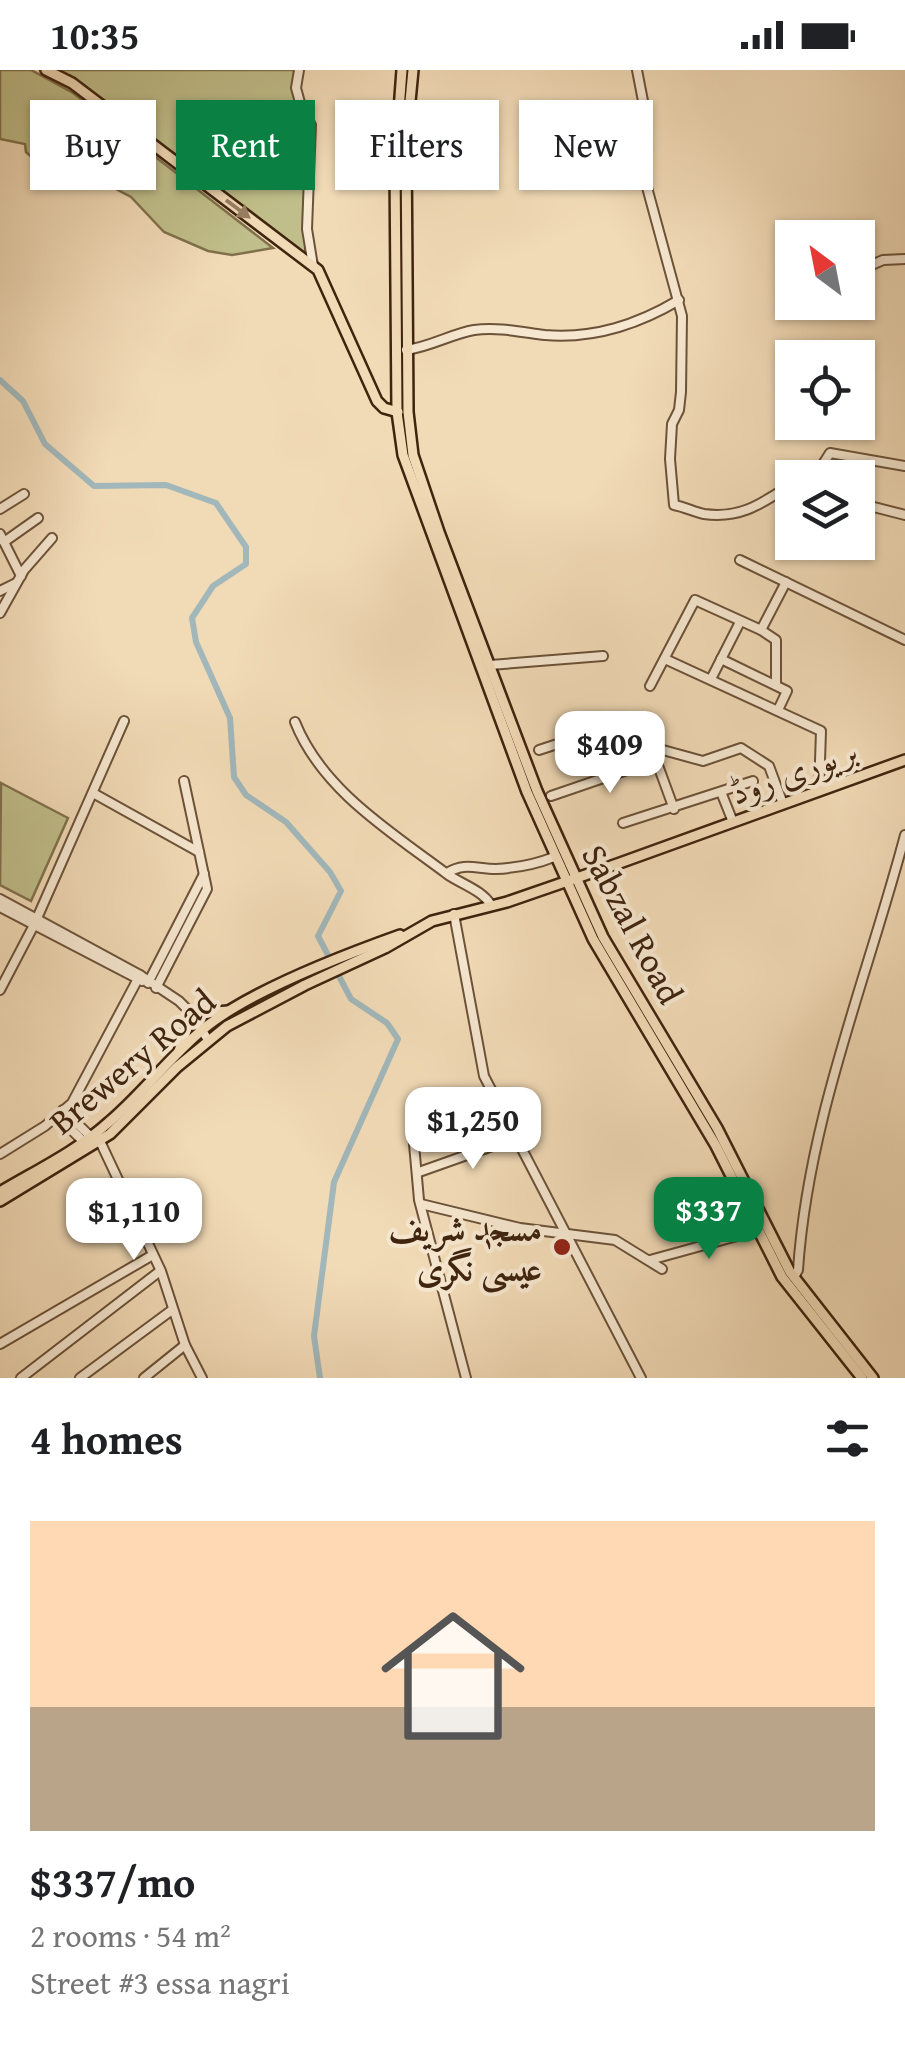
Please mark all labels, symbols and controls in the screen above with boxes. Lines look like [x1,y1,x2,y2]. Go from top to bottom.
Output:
text: 10:35 [50,7,140,63]
chip: Buy [30,100,156,190]
chip: Rent [176,100,315,190]
chip: Filters [335,100,499,190]
chip: New [519,100,653,190]
one-way arrow [225,198,251,218]
north arrow [775,220,875,320]
map controls [775,220,875,560]
button: locate [775,340,875,440]
button: layers [775,460,875,560]
pin: $409 [551,711,669,796]
text: $409 [577,720,643,767]
street label: بریوری روڈ [722,725,864,817]
street label: Sabzal Road [570,835,697,1013]
street label: Brewery Road [38,976,227,1146]
pin: $1,250 [392,1087,554,1172]
text: $1,250 [427,1096,519,1143]
pin: $337 [650,1177,768,1262]
pin: $1,110 [53,1178,215,1263]
text: $337 [676,1186,742,1233]
text: $1,110 [88,1187,180,1234]
place label: مسجد شریف عیسیٰ نگری [388,1202,542,1294]
marker: مسجد شریف عیسیٰ نگری [551,1236,573,1258]
text: 4 homes [30,1408,183,1469]
icon: filters [820,1411,875,1466]
icon: home [363,1586,543,1766]
text: $337/mo [30,1851,195,1912]
text: 2 rooms · 54 m² [30,1912,231,1959]
text: Street #3 essa nagri [30,1959,290,2006]

